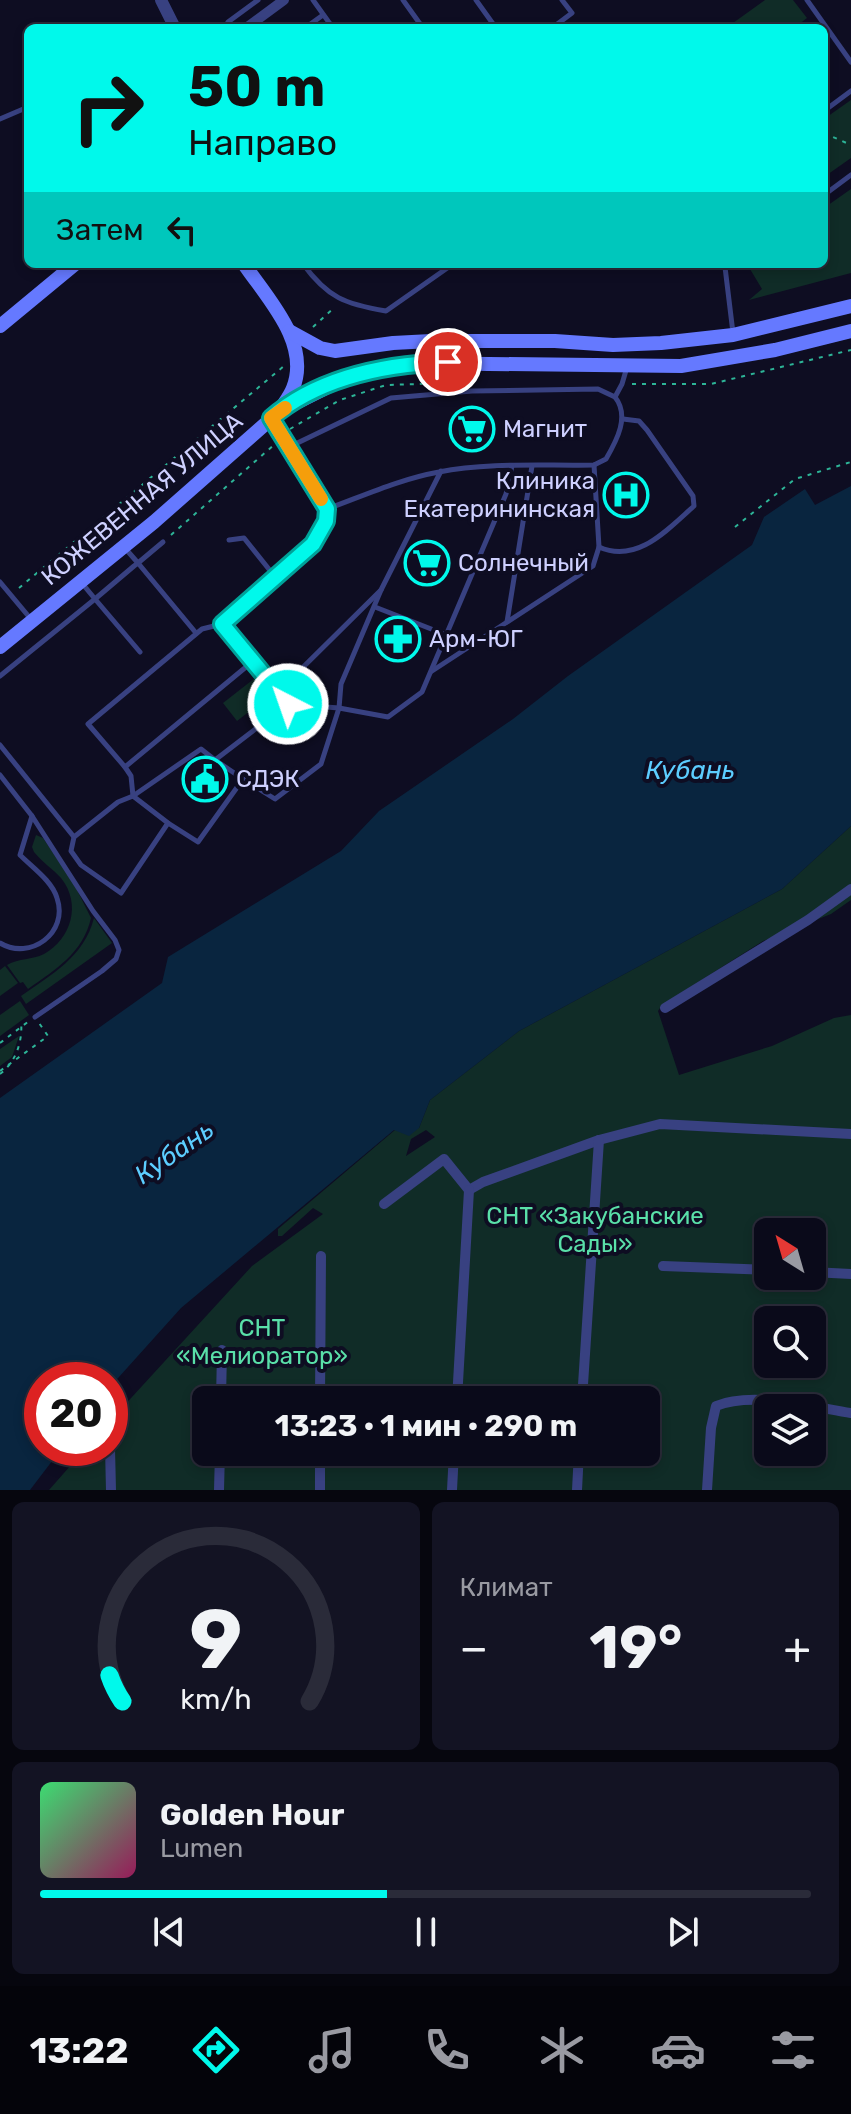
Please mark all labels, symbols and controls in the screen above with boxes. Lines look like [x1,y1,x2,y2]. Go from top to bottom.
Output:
text: 50 m [188,54,325,120]
icon: right [56,56,160,160]
text: Направо [188,121,337,164]
icon: left [160,208,204,252]
text: Затем [56,212,144,248]
pin [414,328,482,396]
icon: arrive [426,340,470,384]
supermarket icon: Магнит [448,405,496,453]
street label: КОЖЕВЕННАЯ УЛИЦА [36,407,248,591]
place label: Магнит [503,415,587,443]
place label: Клиника Екатерининская [403,467,595,523]
hospital icon: Клиника Екатерининская [602,471,650,519]
supermarket icon: Солнечный [403,539,451,587]
place label: Солнечный [458,549,589,577]
pharmacy icon: Арм-ЮГ [374,615,422,663]
place label: Арм-ЮГ [429,625,523,653]
position arrow [246,662,330,746]
public building icon: СДЭК [181,755,229,803]
water label: Кубань [645,755,735,786]
place label: СДЭК [236,765,300,793]
water label: Кубань [129,1114,220,1191]
park label: СНТ «Закубанские Сады» [486,1202,704,1258]
north arrow [754,1218,826,1290]
map controls [754,1218,826,1466]
button: search [754,1306,826,1378]
park label: СНТ «Мелиоратор» [176,1314,348,1370]
speed limit sign: 20 [24,1362,128,1466]
button: layers [754,1394,826,1466]
text: 13:23 · 1 мин · 290 m [275,1408,577,1444]
text: Климат [460,1572,552,1603]
text: 9 [189,1590,242,1689]
text: 19° [589,1612,682,1683]
text: − [460,1622,488,1674]
text: + [784,1622,811,1674]
text: km/h [180,1682,251,1716]
text: Golden Hour [160,1797,344,1833]
text: Lumen [160,1833,243,1864]
icon: previous [147,1910,191,1954]
icon: pause [404,1910,448,1954]
icon: next [661,1910,705,1954]
icon: directions [188,2022,244,2078]
icon: music [304,2022,360,2078]
icon: phone [419,2022,475,2078]
icon: climate [534,2022,590,2078]
icon: car [650,2022,706,2078]
icon: filters [765,2022,821,2078]
text: 13:22 [30,2029,129,2072]

